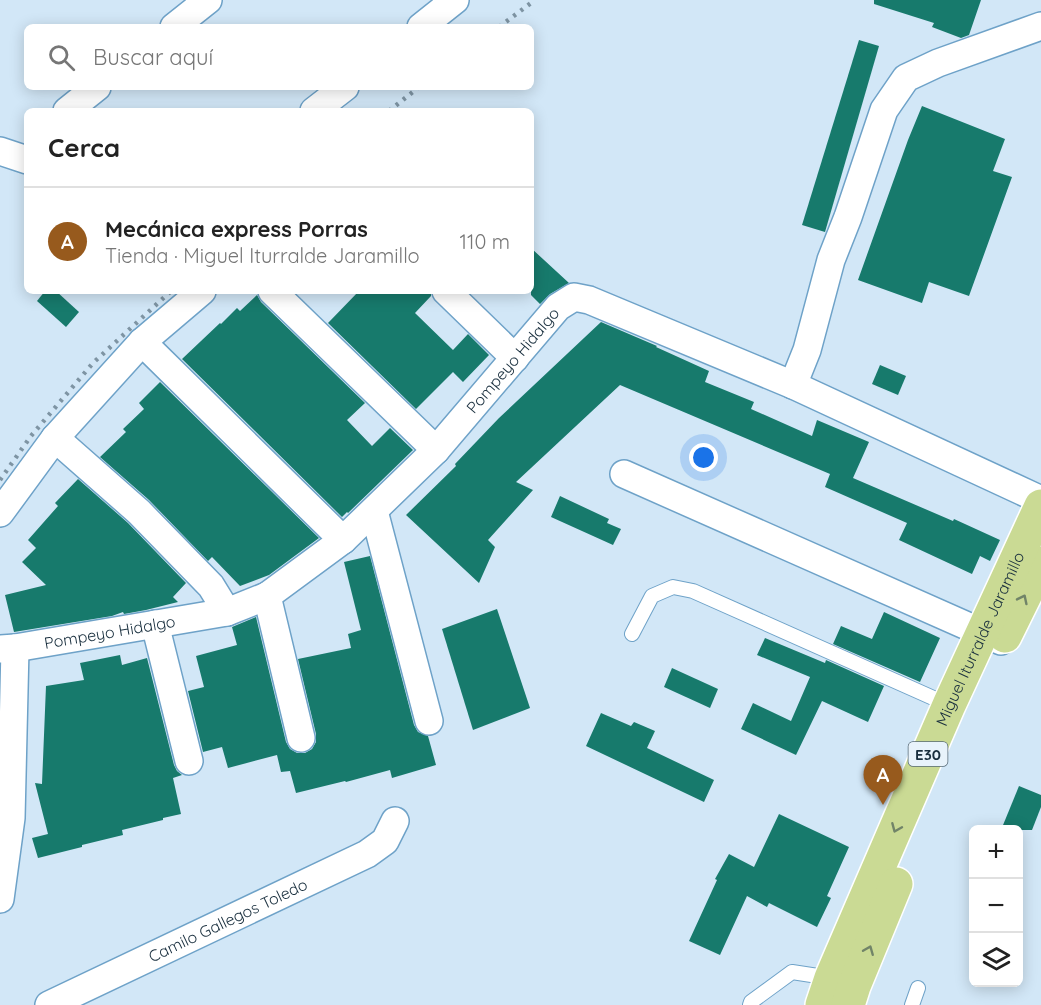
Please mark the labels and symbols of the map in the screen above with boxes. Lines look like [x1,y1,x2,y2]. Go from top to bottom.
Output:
street label: Pompeyo Hidalgo [462,303,563,417]
your location [689,443,718,472]
street label: Miguel Iturralde Jaramillo [931,549,1028,729]
one-way arrow [1016,594,1028,605]
street label: Pompeyo Hidalgo [43,611,177,653]
road number: E30 [908,742,948,766]
pin: A [864,756,902,805]
one-way arrow [892,822,904,833]
street label: Camilo Gallegos Toledo [145,874,311,966]
one-way arrow [862,946,874,957]

